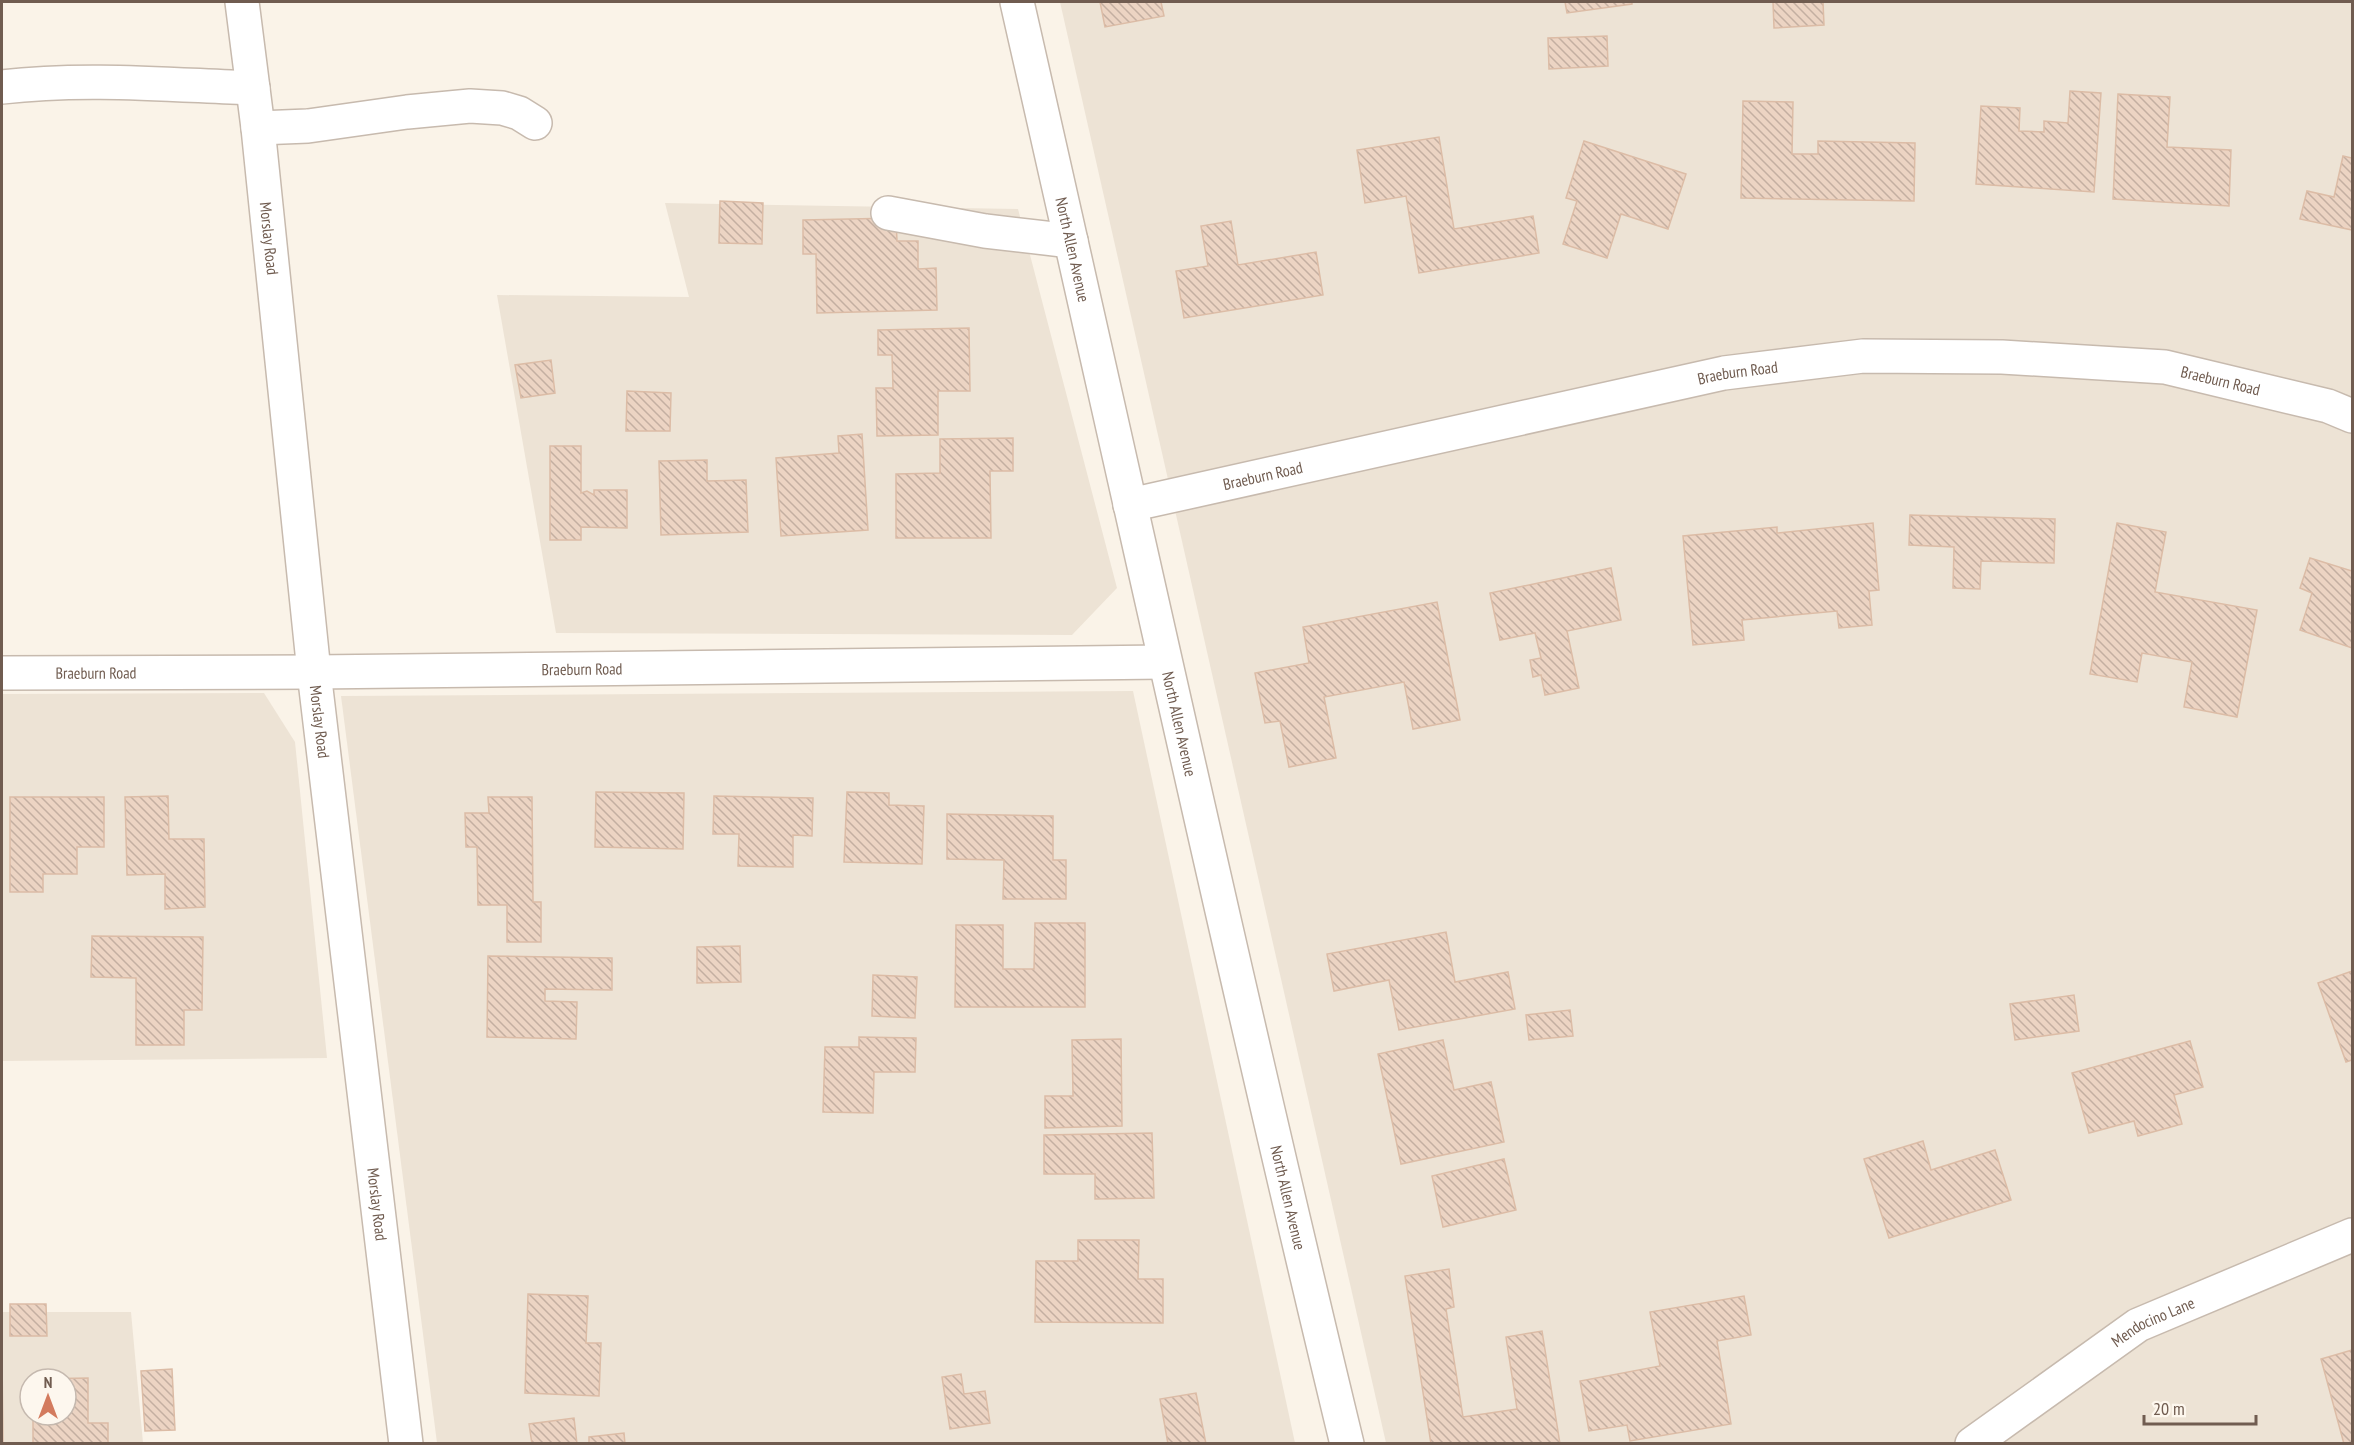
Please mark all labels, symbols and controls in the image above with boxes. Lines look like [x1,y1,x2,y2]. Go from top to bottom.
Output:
street label: North Allen Avenue [1051,195,1094,304]
street label: Morslay Road [256,201,283,276]
street label: Braeburn Road [1695,357,1779,389]
street label: Braeburn Road [2179,361,2262,399]
street label: Braeburn Road [1221,457,1305,494]
street label: Braeburn Road [541,658,623,679]
street label: Braeburn Road [55,663,137,683]
street label: North Allen Avenue [1158,670,1201,778]
street label: Morslay Road [306,684,334,759]
street label: North Allen Avenue [1266,1143,1310,1252]
street label: Morslay Road [363,1167,392,1242]
street label: Mendocino Lane [2107,1292,2197,1351]
north arrow [18,1367,78,1427]
text: N [44,1372,52,1392]
scale bar [2144,1388,2256,1426]
text: 20 m [2153,1397,2185,1420]

